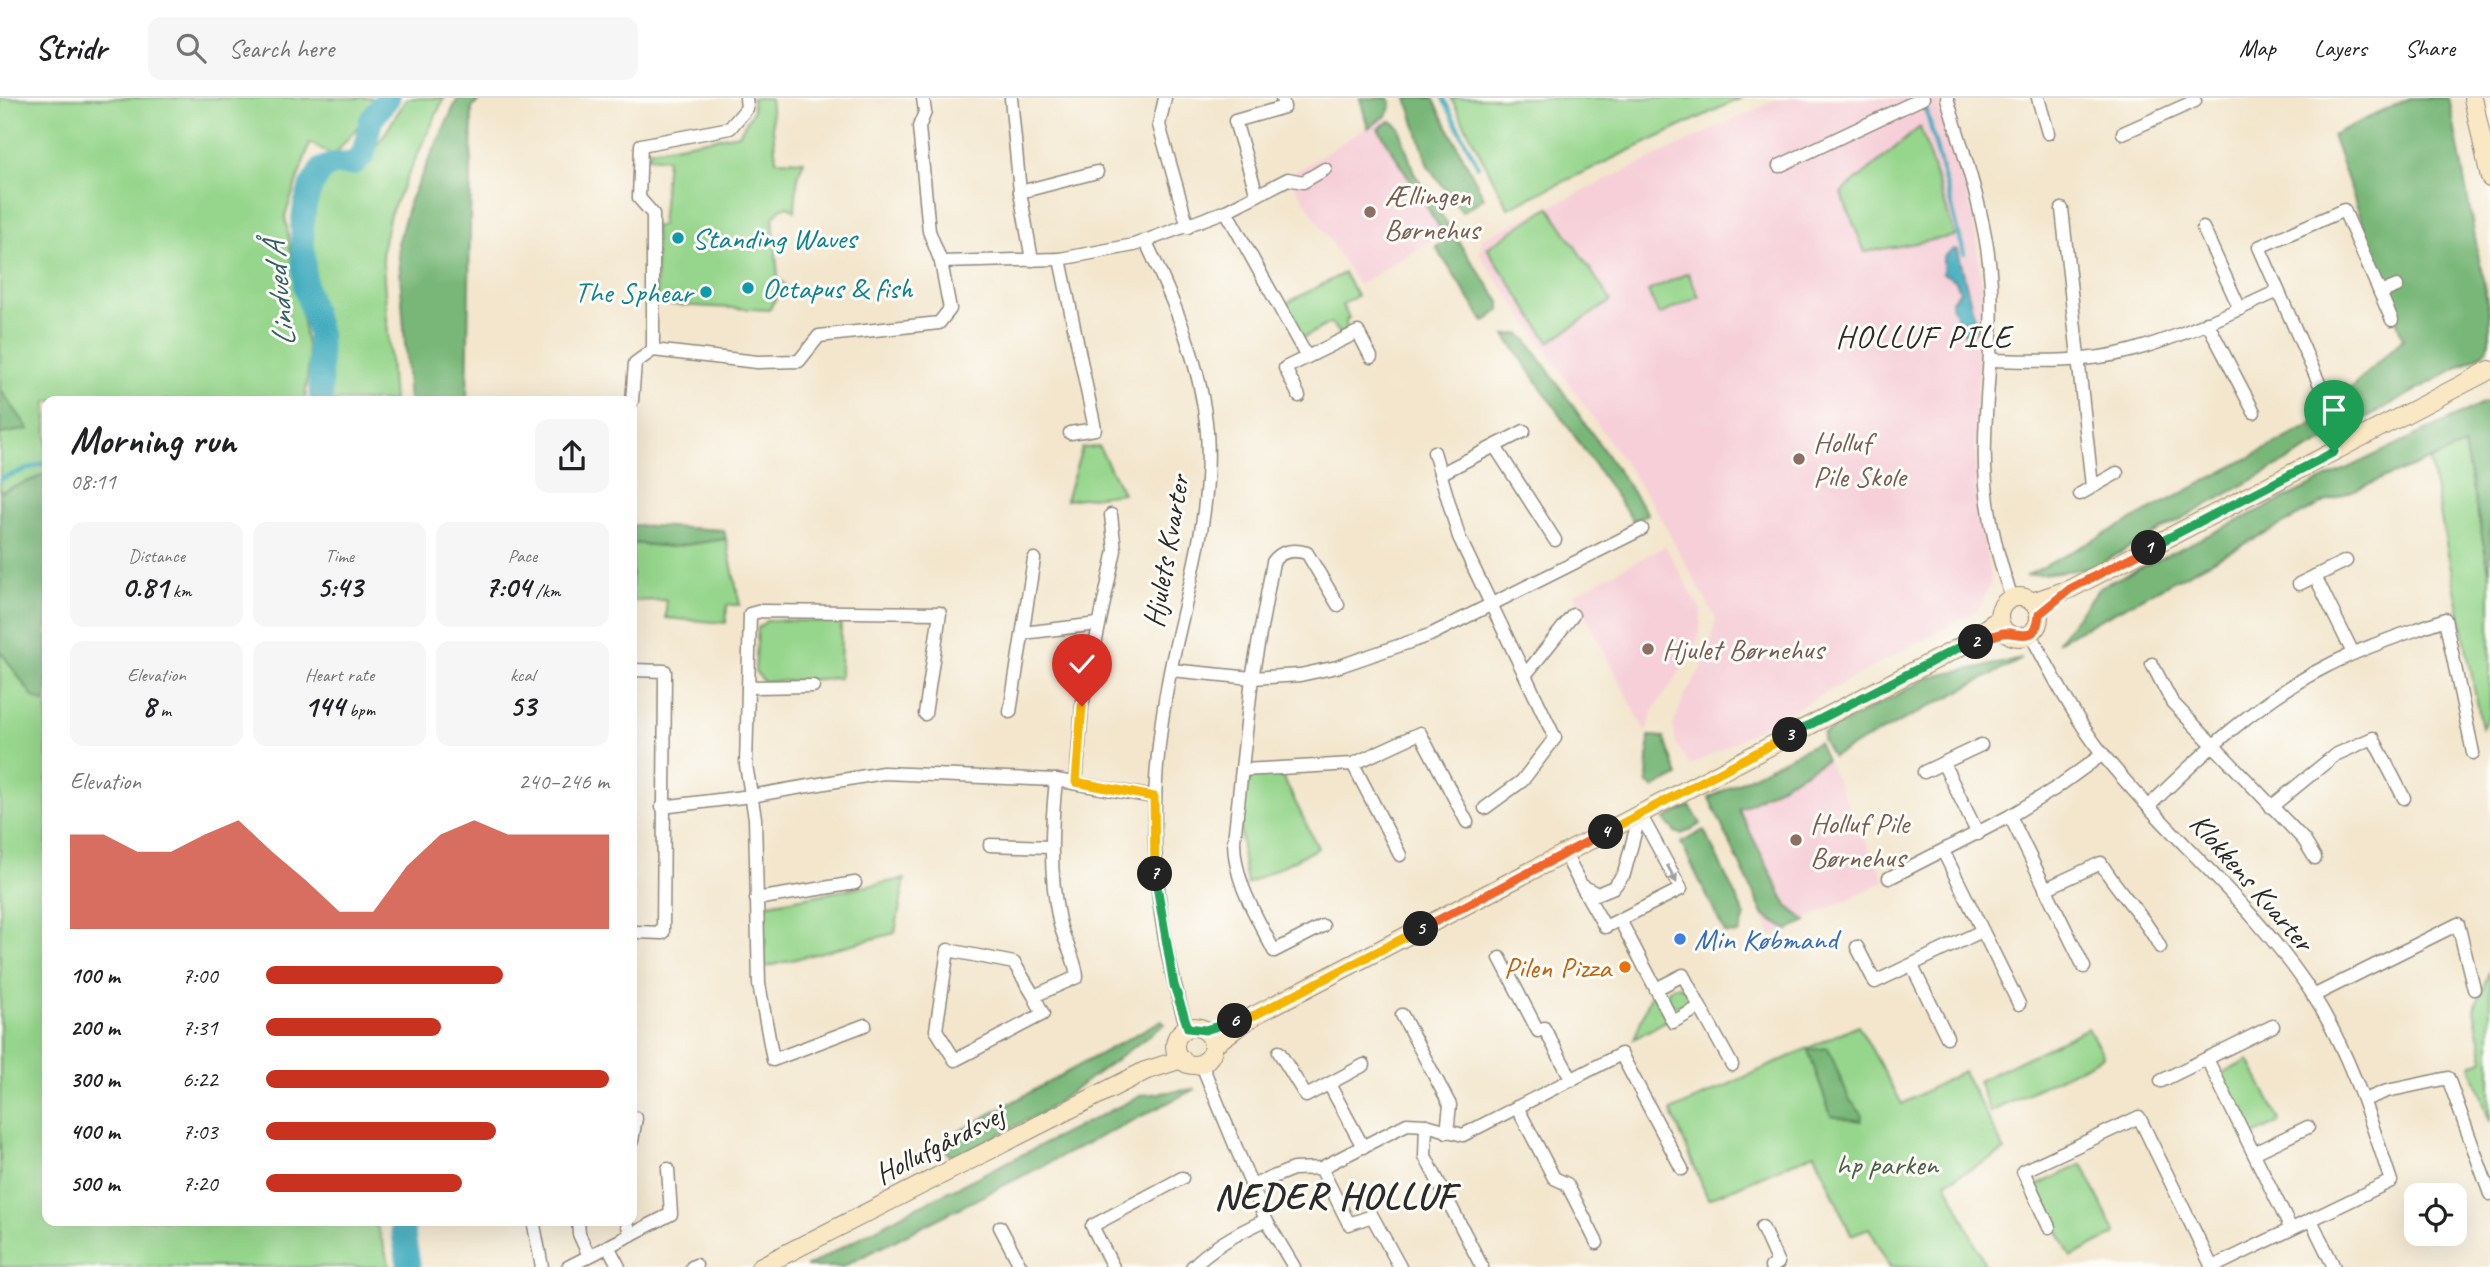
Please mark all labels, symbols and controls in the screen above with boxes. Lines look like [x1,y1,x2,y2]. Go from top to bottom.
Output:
search box [148,17,638,80]
text: Stridr [35,27,106,69]
icon: search [172,29,210,67]
text: Search here [228,32,334,65]
text: Map [2239,33,2276,63]
text: Layers [2314,33,2367,63]
text: Share [2405,33,2455,63]
place label: Ællingen Børnehus [1384,176,1482,248]
marker: Ællingen Børnehus [1362,204,1378,220]
place label: Standing Waves [692,219,859,257]
marker: Standing Waves [670,230,686,246]
water label: Lindved Å [252,231,305,349]
place label: Octapus & fish [762,269,914,307]
place label: The Sphear [574,273,695,311]
marker: Octapus & fish [740,280,756,296]
marker: The Sphear [698,284,714,300]
district label: HOLLUF PILE [1836,316,2015,357]
pin [2304,380,2364,452]
icon: arrive [2315,391,2353,429]
text: Morning run [70,417,236,464]
button: share [535,419,609,493]
place label: Holluf Pile Skole [1813,423,1908,495]
marker: Holluf Pile Skole [1791,451,1807,467]
text: 08:11 [70,467,116,496]
street label: Hjulets Kvarter [1134,470,1198,630]
pin: 1 [2132,531,2166,566]
text: 1 [2144,535,2153,559]
text: Distance [128,544,185,568]
text: Time [325,544,354,568]
text: Pace [508,544,537,568]
text: 0.81 [122,568,168,606]
text: 5:43 [317,568,362,606]
text: 7:04 [485,568,531,606]
text: km [168,579,191,603]
text: /km [531,579,560,603]
pin: 2 [1958,624,1994,660]
text: 2 [1971,629,1980,653]
place label: Hjulet Børnehus [1662,630,1826,668]
pin [1052,634,1112,706]
marker: Hjulet Børnehus [1640,641,1656,657]
icon: check [1063,645,1101,683]
text: Elevation [127,663,186,687]
text: Heart rate [305,663,374,687]
text: kcal [510,663,535,687]
text: 8 [142,687,156,725]
text: 144 [304,687,344,725]
text: 53 [509,687,536,725]
text: m [156,698,171,722]
text: bpm [344,698,375,722]
pin: 3 [1772,718,1808,752]
text: 3 [1785,722,1794,746]
text: Elevation [70,767,141,796]
text: 240–246 m [518,767,609,796]
place label: Holluf Pile Børnehus [1810,804,1911,876]
street label: Klokkens Kvarter [2182,805,2324,961]
pin: 4 [1588,814,1624,850]
text: 4 [1601,819,1610,843]
marker: Holluf Pile Børnehus [1788,832,1804,848]
pin: 7 [1138,856,1172,892]
text: 7 [1150,861,1159,885]
one-way arrow [1666,864,1678,884]
pin: 5 [1404,912,1438,946]
text: 5 [1416,916,1425,940]
place label: Min Købmand [1694,920,1842,958]
marker: Min Købmand [1672,931,1688,947]
place label: Pilen Pizza [1504,948,1613,986]
marker: Pilen Pizza [1617,959,1633,975]
text: 100 m [70,961,120,990]
text: 7:00 [182,961,218,990]
pin: 6 [1218,1004,1252,1038]
text: 6 [1230,1008,1239,1032]
text: 200 m [70,1013,120,1042]
text: 7:31 [182,1013,218,1042]
text: 300 m [70,1065,120,1094]
text: 6:22 [182,1065,218,1094]
street label: Hollufgårdsvej [868,1094,1013,1193]
text: 400 m [70,1117,120,1146]
text: 7:03 [182,1117,218,1146]
park label: hp parken [1836,1145,1939,1183]
text: 500 m [70,1169,119,1198]
text: 7:20 [182,1169,218,1198]
district label: NEDER HOLLUF [1214,1172,1462,1219]
map controls [2404,1183,2467,1246]
button: locate [2404,1183,2467,1246]

